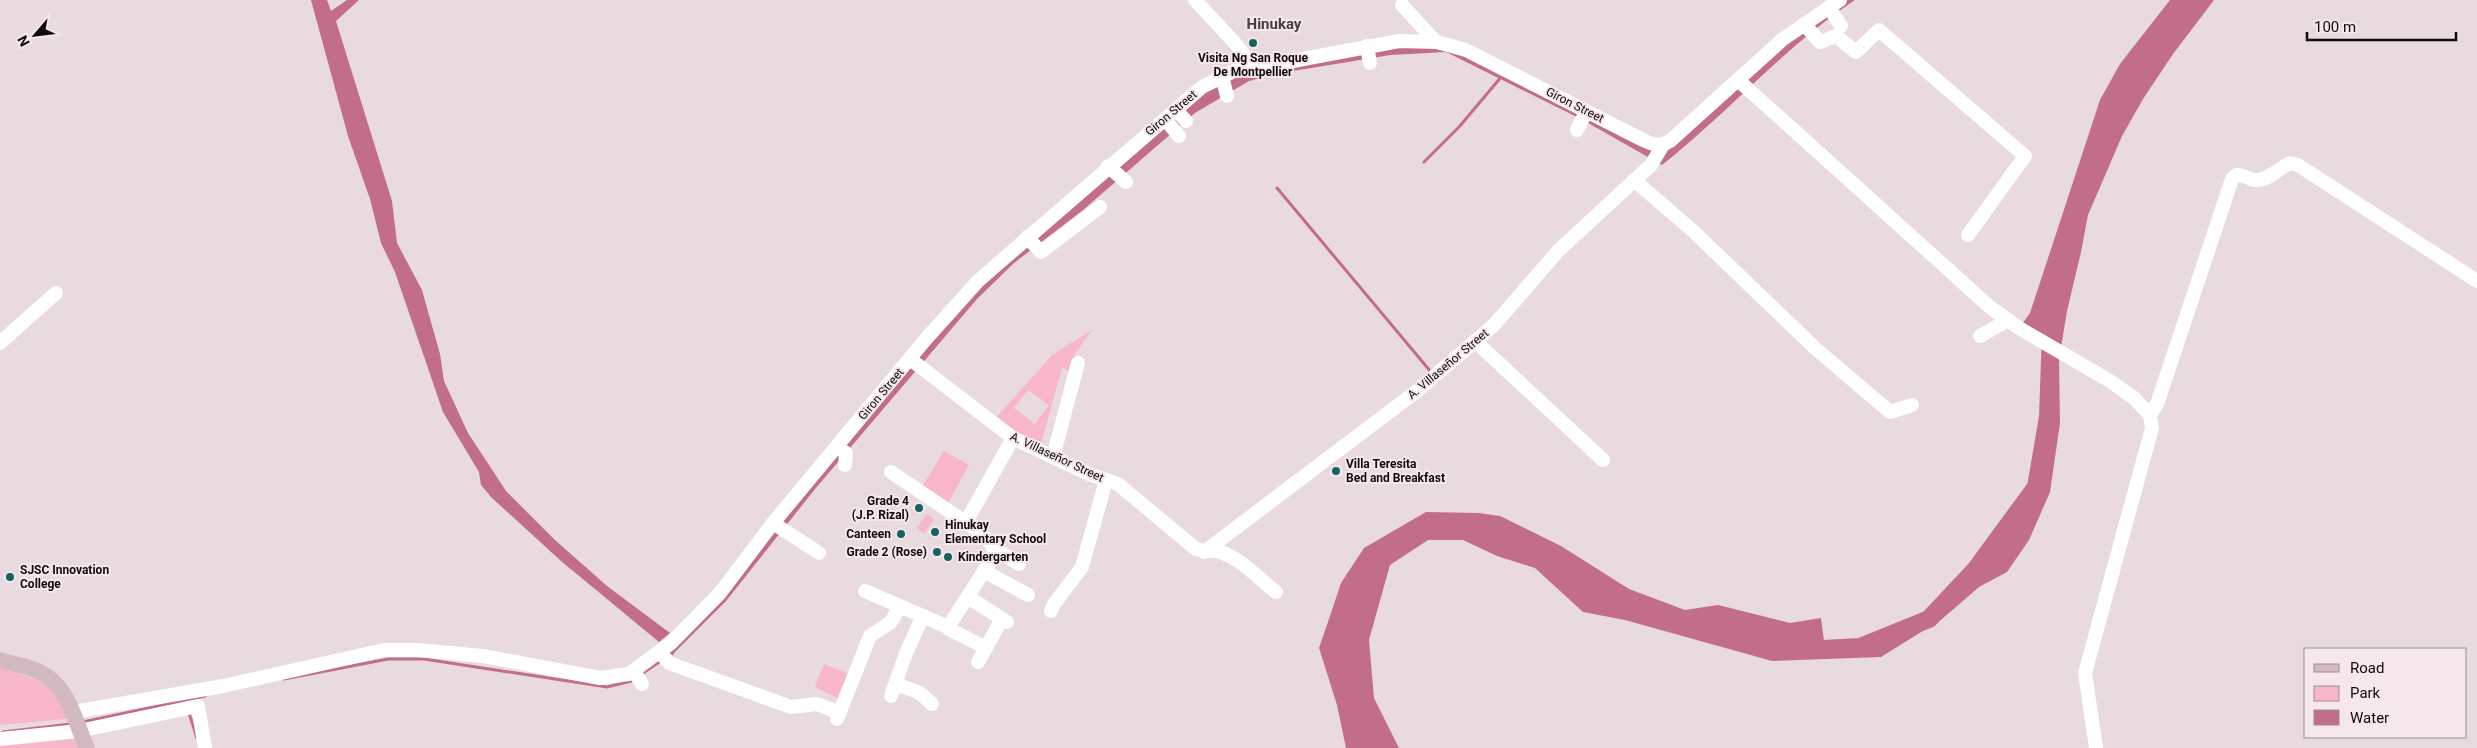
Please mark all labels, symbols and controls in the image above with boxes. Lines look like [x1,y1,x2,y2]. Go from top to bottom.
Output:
north arrow [10,10,60,60]
scale bar [2307,10,2456,42]
district label: Hinukay [1247,15,1302,33]
text: 100 m [2314,18,2356,36]
text: N [14,33,33,49]
marker: Visita Ng San Roque De Montpellier [1247,37,1259,49]
place label: Visita Ng San Roque De Montpellier [1198,51,1309,79]
street label: Giron Street [1544,84,1606,126]
street label: Giron Street [1142,87,1200,139]
street label: A. Villaseñor Street [1405,326,1491,402]
street label: Giron Street [855,365,907,423]
street label: A. Villaseñor Street [1008,429,1106,485]
place label: Villa Teresita Bed and Breakfast [1346,457,1445,485]
marker: Villa Teresita Bed and Breakfast [1330,465,1342,477]
place label: Grade 4 (J.P. Rizal) [852,494,909,522]
marker: Grade 4 (J.P. Rizal) [913,502,925,514]
place label: Hinukay Elementary School [945,518,1046,546]
marker: Hinukay Elementary School [929,526,941,538]
place label: Canteen [846,527,891,541]
marker: Canteen [895,528,907,540]
place label: Grade 2 (Rose) [847,545,927,559]
marker: Grade 2 (Rose) [931,546,943,558]
place label: Kindergarten [958,550,1029,564]
marker: Kindergarten [942,551,954,563]
place label: SJSC Innovation College [20,563,109,591]
marker: SJSC Innovation College [4,571,16,583]
legend [2304,648,2467,738]
text: Road [2350,659,2384,677]
text: Park [2350,684,2381,702]
text: Water [2350,709,2389,727]

